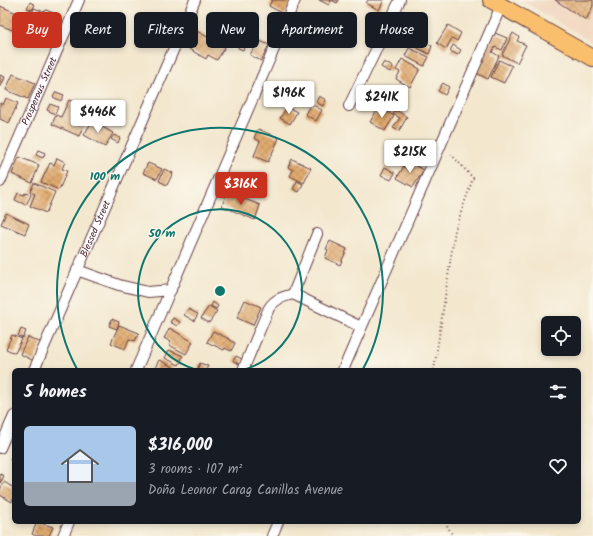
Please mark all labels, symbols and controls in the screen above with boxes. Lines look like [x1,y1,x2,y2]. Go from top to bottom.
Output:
chip: Buy [12,12,62,48]
chip: Rent [70,12,126,48]
chip: Filters [134,12,198,48]
chip: New [206,12,259,48]
chip: Apartment [267,12,357,48]
chip: House [365,12,428,48]
street label: Prosperous Street [18,54,61,128]
pin: $196K [261,81,317,115]
text: $196K [272,83,306,104]
pin: $241K [354,85,410,119]
text: $241K [365,87,399,108]
pin: $446K [70,100,126,134]
text: $446K [80,102,116,123]
pin: $215K [382,140,438,174]
text: $215K [393,142,427,163]
text: 100 m [90,167,120,186]
pin: $316K [213,172,269,206]
text: $316K [224,174,258,195]
street label: Blessed Street [76,198,115,260]
text: 50 m [148,224,176,243]
centre of rings [213,284,227,298]
map controls [541,316,581,356]
button: locate [541,316,581,356]
text: 5 homes [24,379,87,406]
icon: filters [547,381,569,403]
text: $316,000 [148,432,212,459]
icon: home [56,442,104,490]
icon: heart [547,455,569,477]
text: 3 rooms · 107 m² [148,459,242,480]
text: Doña Leonor Carag Canillas Avenue [148,480,343,501]

